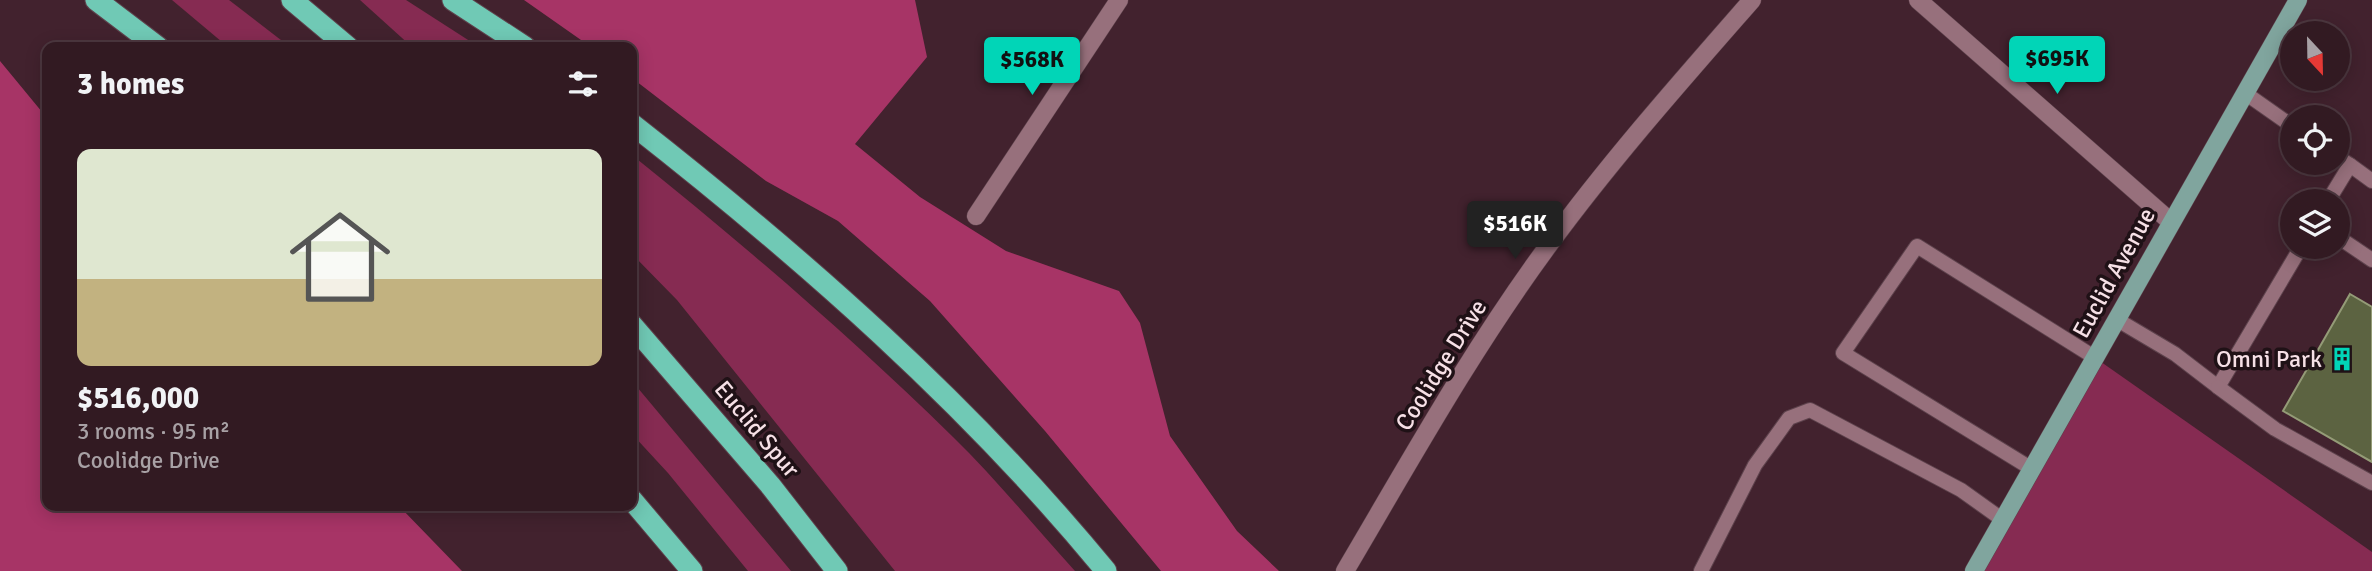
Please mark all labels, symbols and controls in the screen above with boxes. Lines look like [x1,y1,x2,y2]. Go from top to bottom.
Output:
north arrow [2280,21,2350,91]
map controls [2280,21,2350,259]
pin: $695K [2008,36,2106,96]
pin: $568K [983,38,1081,97]
text: $695K [2025,44,2089,73]
text: $568K [1000,45,1064,74]
icon: filters [564,65,602,103]
text: 3 homes [77,66,184,103]
button: locate [2280,105,2350,175]
button: layers [2280,189,2350,259]
icon: home [277,194,403,320]
pin: $516K [1466,202,1564,261]
street label: Euclid Avenue [2066,203,2162,343]
text: $516K [1483,209,1547,238]
street label: Coolidge Drive [1389,294,1493,436]
place label: Omni Park [2216,344,2322,374]
building icon: Omni Park [2328,345,2356,373]
street label: Euclid Spur [708,374,806,484]
text: $516,000 [77,380,199,417]
text: 3 rooms · 95 m² [77,417,230,446]
text: Coolidge Drive [77,446,220,475]

